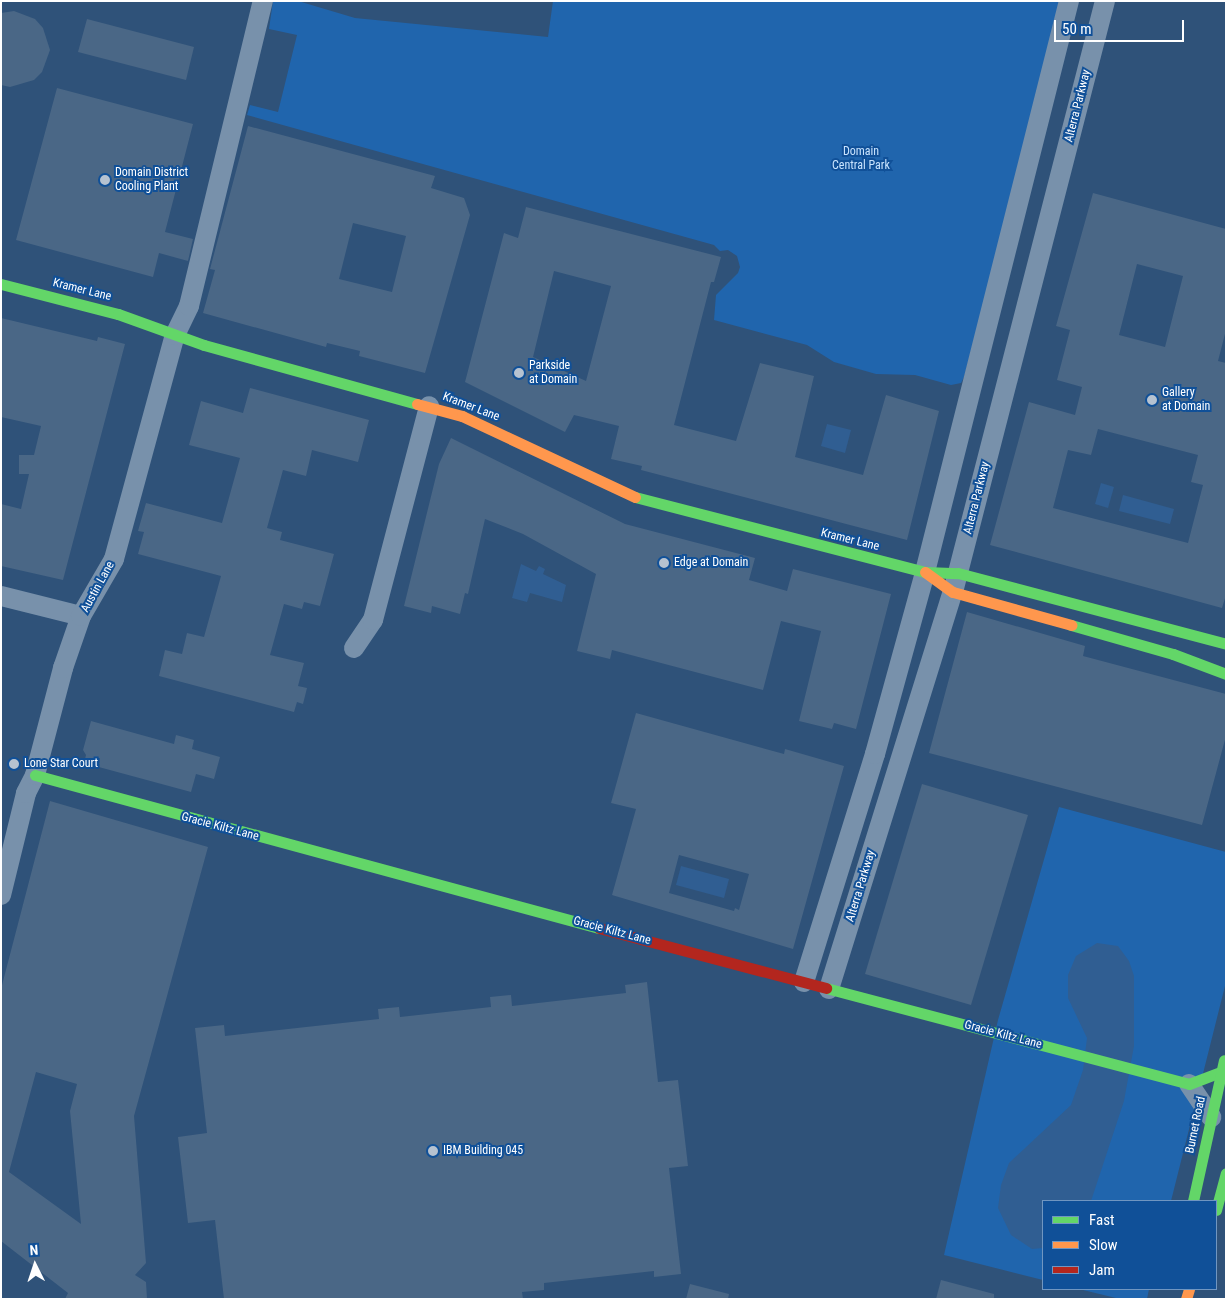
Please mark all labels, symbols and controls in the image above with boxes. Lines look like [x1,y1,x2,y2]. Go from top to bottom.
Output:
scale bar [1057,10,1187,42]
text: 50 m [1062,20,1092,38]
street label: Alterra Parkway [1062,68,1094,144]
park label: Domain Central Park [832,145,890,173]
place label: Domain District Cooling Plant [115,166,188,194]
marker: Domain District Cooling Plant [99,174,111,186]
street label: Kramer Lane [51,276,113,304]
place label: Parkside at Domain [529,359,577,387]
marker: Parkside at Domain [513,367,525,379]
place label: Gallery at Domain [1162,386,1210,414]
street label: Kramer Lane [441,390,501,424]
marker: Gallery at Domain [1146,394,1158,406]
street label: Alterra Parkway [961,460,993,536]
street label: Kramer Lane [819,526,881,554]
place label: Edge at Domain [674,556,748,570]
marker: Edge at Domain [658,557,670,569]
street label: Austin Lane [78,559,118,615]
place label: Lone Star Court [24,757,98,771]
marker: Lone Star Court [8,758,20,770]
street label: Gracie Kiltz Lane [180,810,260,844]
street label: Alterra Parkway [843,848,879,924]
street label: Gracie Kiltz Lane [572,914,652,948]
street label: Gracie Kiltz Lane [963,1018,1043,1052]
street label: Burnet Road [1183,1095,1209,1155]
place label: IBM Building 045 [443,1144,523,1158]
marker: IBM Building 045 [427,1145,439,1157]
legend [1042,1200,1217,1290]
text: Fast [1089,1211,1114,1229]
text: Slow [1089,1236,1118,1254]
north arrow [10,1240,60,1290]
text: N [29,1242,39,1258]
text: Jam [1089,1261,1115,1279]

